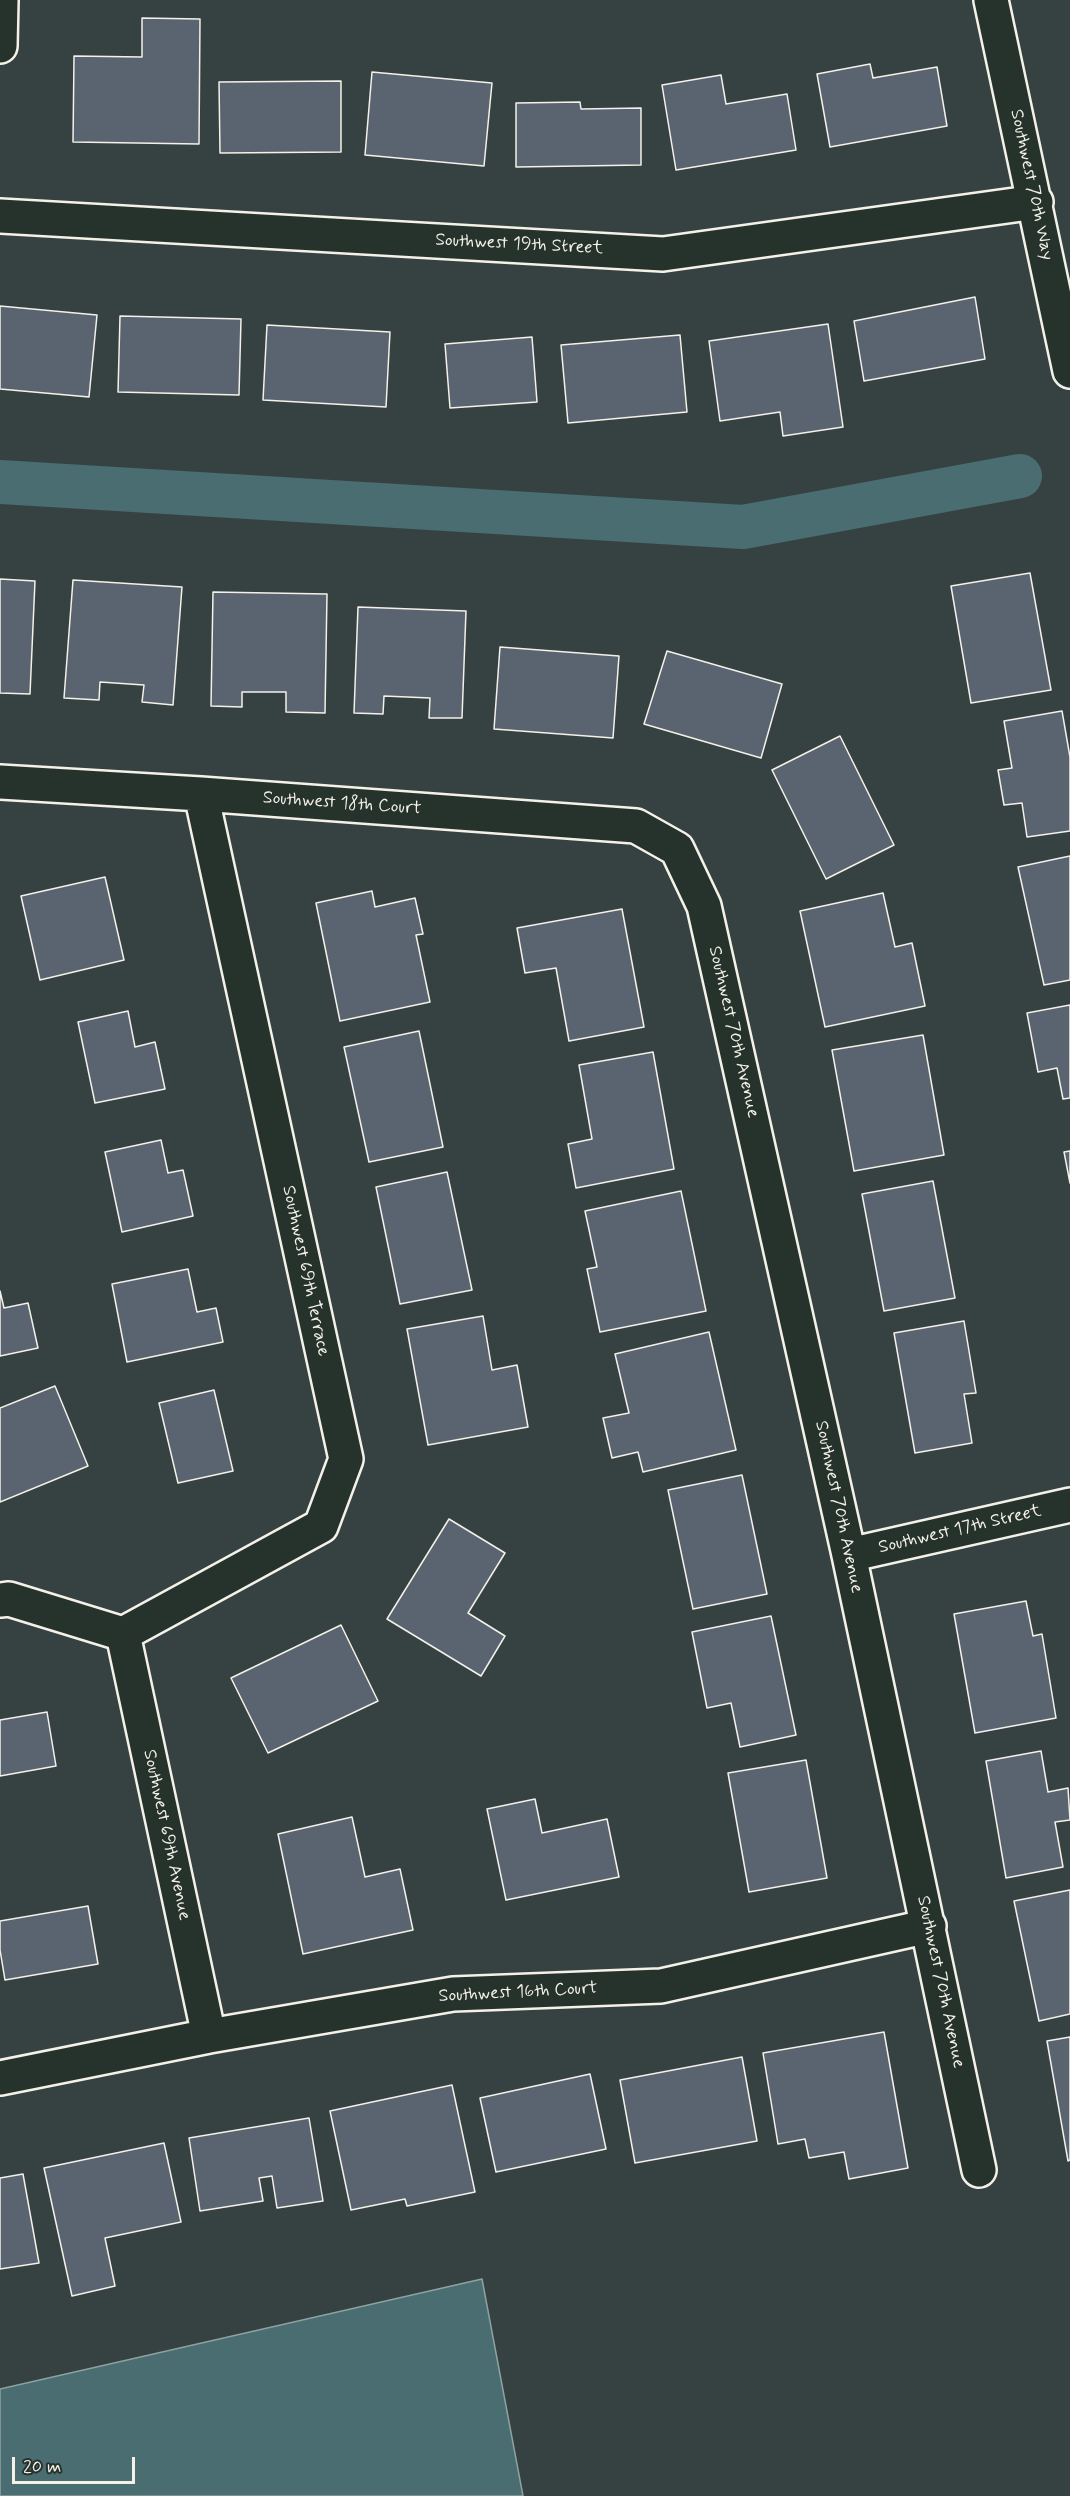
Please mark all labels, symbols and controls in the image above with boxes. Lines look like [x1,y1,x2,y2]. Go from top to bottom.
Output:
street label: Southwest 70th Way [1004,108,1058,262]
street label: Southwest 19th Street [435,230,603,260]
street label: Southwest 18th Court [262,788,422,820]
street label: Southwest 70th Avenue [703,944,763,1120]
street label: Southwest 69th Terrace [276,1184,334,1358]
street label: Southwest 70th Avenue [809,1419,867,1595]
street label: Southwest 17th Street [877,1501,1043,1559]
street label: Southwest 69th Avenue [137,1748,195,1922]
street label: Southwest 70th Avenue [911,1894,969,2070]
street label: Southwest 16th Court [438,1978,598,2008]
scale bar [15,2445,138,2483]
text: 20 m [23,2455,61,2479]

